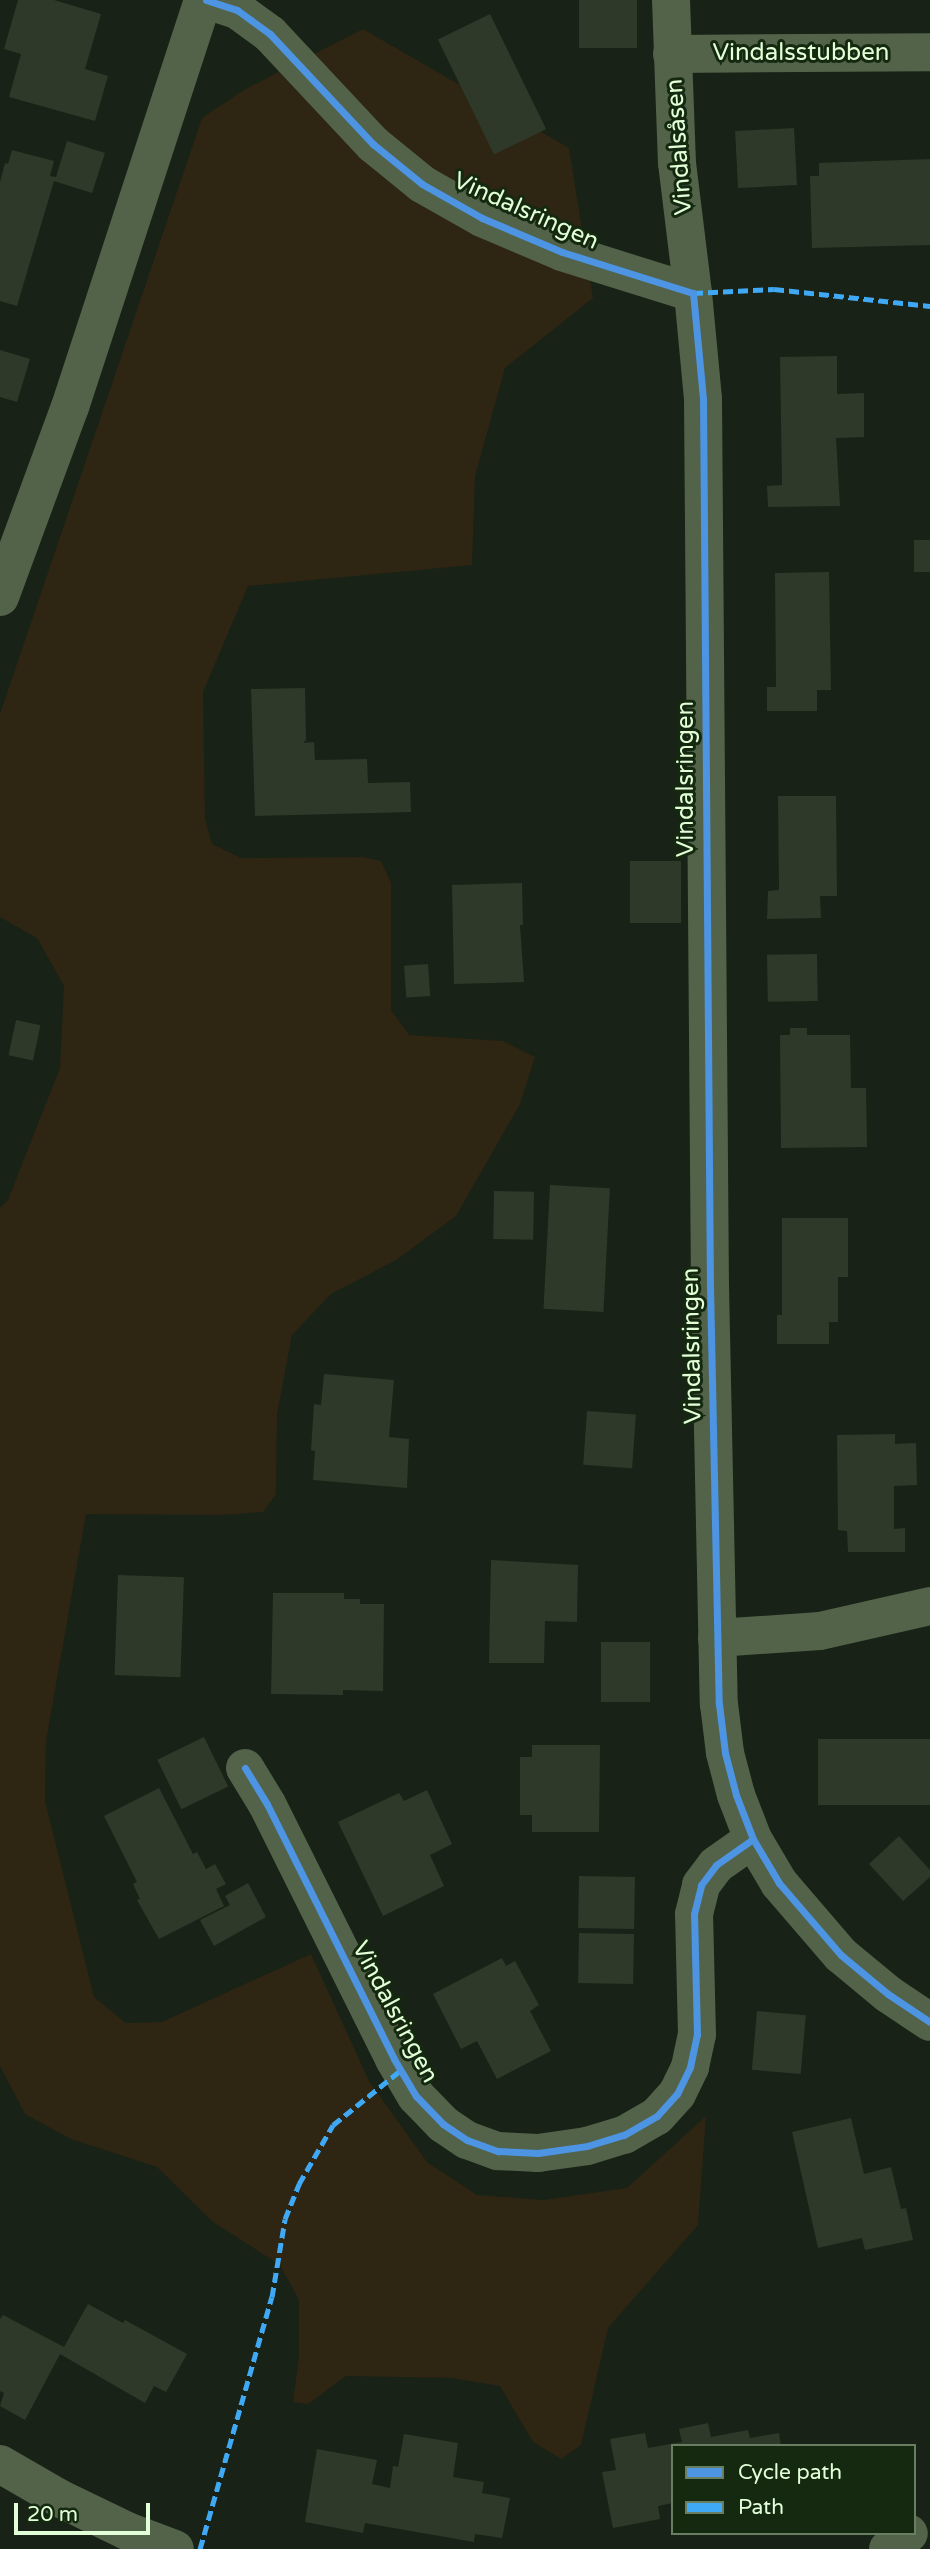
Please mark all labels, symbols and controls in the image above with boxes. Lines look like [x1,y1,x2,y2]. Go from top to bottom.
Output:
street label: Vindalsstubben [713,39,889,67]
street label: Vindalsåsen [660,78,698,216]
street label: Vindalsringen [449,166,603,256]
street label: Vindalsringen [672,701,700,857]
street label: Vindalsringen [676,1268,708,1424]
street label: Vindalsringen [346,1936,444,2088]
legend [671,2444,916,2535]
text: Cycle path [738,2460,842,2485]
scale bar [18,2490,154,2534]
text: Path [738,2495,784,2520]
text: 20 m [27,2502,78,2527]

